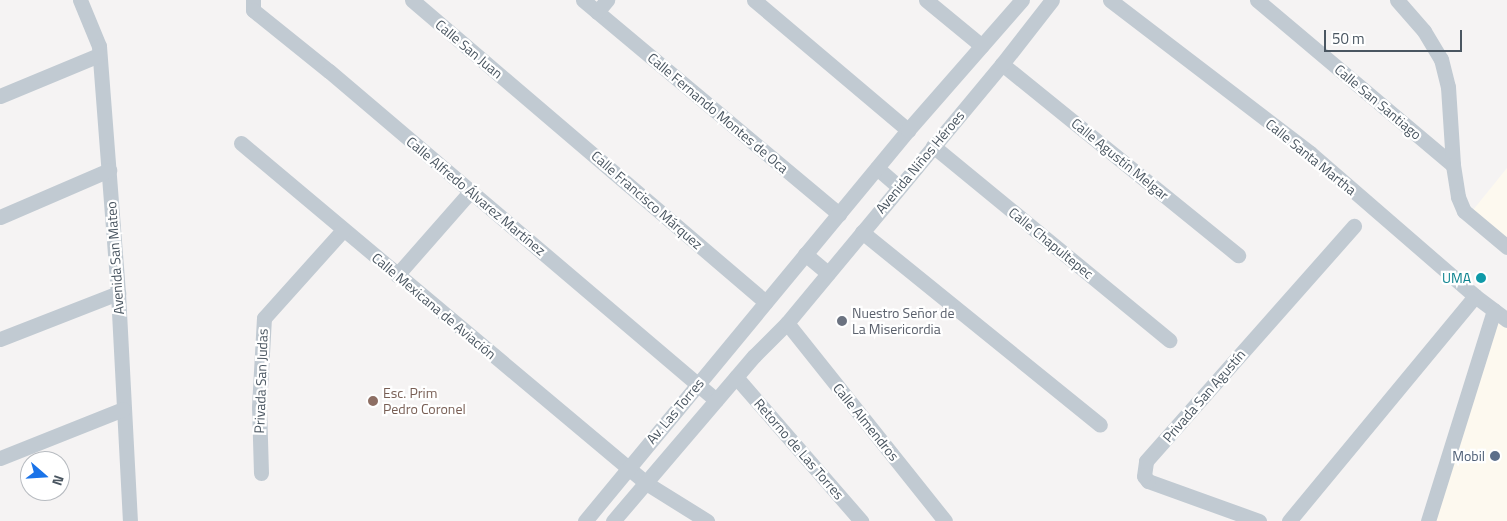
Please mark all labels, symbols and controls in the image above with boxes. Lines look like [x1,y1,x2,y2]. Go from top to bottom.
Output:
street label: Calle San Juan [432,16,506,82]
scale bar [1327,20,1464,52]
text: 50 m [1332,27,1365,50]
street label: Calle Fernando Montes de Oca [644,49,792,177]
street label: Calle San Santiago [1331,61,1425,143]
street label: Avenida Niños Héroes [872,107,968,217]
street label: Calle Agustín Melgar [1068,115,1172,203]
street label: Calle Santa Martha [1262,115,1360,199]
street label: Calle Alfredo Álvarez Martínez [403,133,549,259]
street label: Calle Francisco Márquez [588,147,706,253]
street label: Avenida San Mateo [103,201,127,315]
street label: Calle Chapultepec [1005,204,1097,282]
street label: Calle Mexicana de Aviación [369,249,499,363]
place label: UMA [1442,270,1471,286]
marker: UMA [1475,272,1487,284]
place label: Nuestro Señor de La Misericordia [852,305,955,338]
marker: Nuestro Señor de La Misericordia [836,315,848,327]
street label: Privada San Judas [251,328,271,434]
street label: Privada San Agustín [1159,346,1249,446]
street label: Av. Las Torres [643,375,707,447]
street label: Calle Almendros [830,380,902,464]
place label: Esc. Prim Pedro Coronel [383,385,466,418]
marker: Esc. Prim Pedro Coronel [367,395,379,407]
street label: Retorno de Las Torres [751,395,847,503]
place label: Mobil [1452,448,1485,464]
marker: Mobil [1489,450,1501,462]
north arrow [20,451,70,501]
text: N [47,473,70,489]

